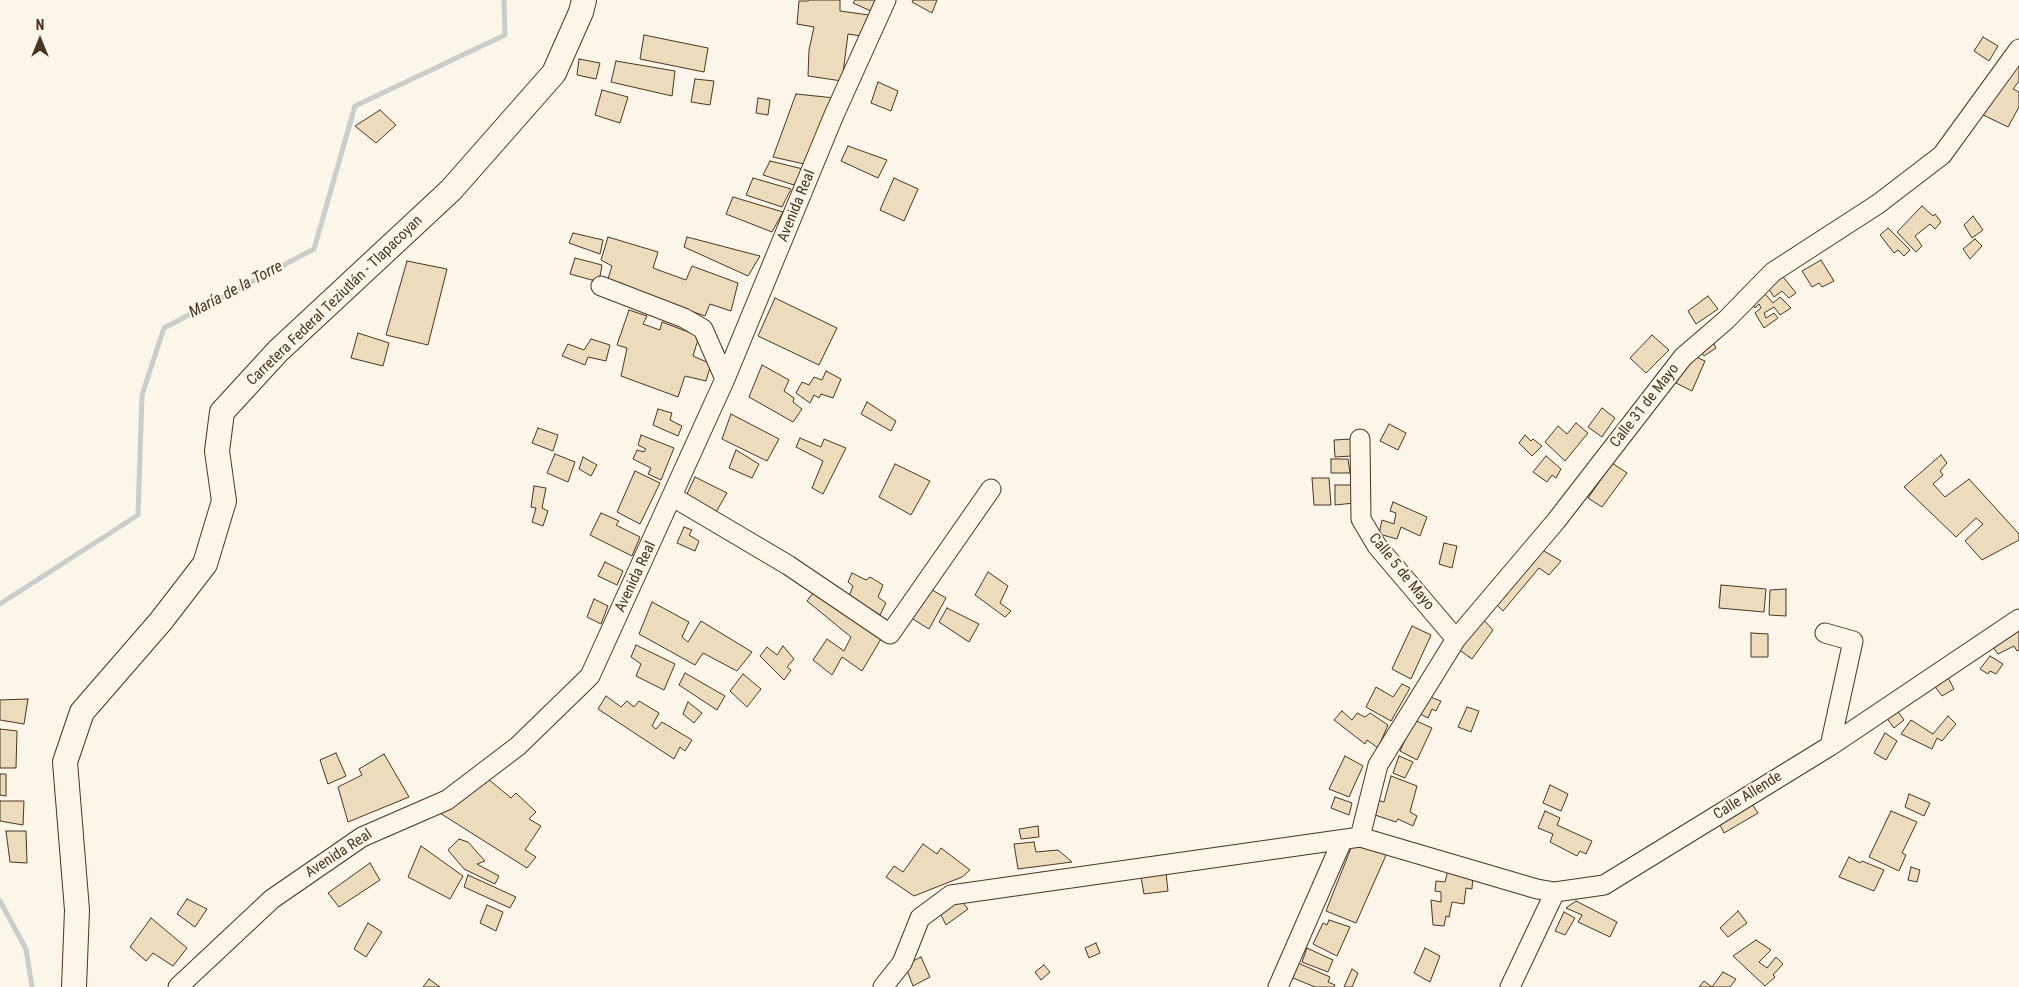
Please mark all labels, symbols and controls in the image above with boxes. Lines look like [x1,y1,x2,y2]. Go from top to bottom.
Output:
north arrow [15,15,65,65]
text: N [36,17,44,33]
street label: Avenida Real [774,167,820,245]
street label: Carretera Federal Teziutlán - Tlapacoyan [243,212,427,390]
water label: María de la Torre [186,257,286,323]
street label: Calle 31 de Mayo [1607,361,1683,451]
street label: Calle 5 de Mayo [1364,530,1438,614]
street label: Avenida Real [612,539,660,615]
street label: Calle Allende [1710,768,1786,824]
street label: Avenida Real [302,826,376,882]

